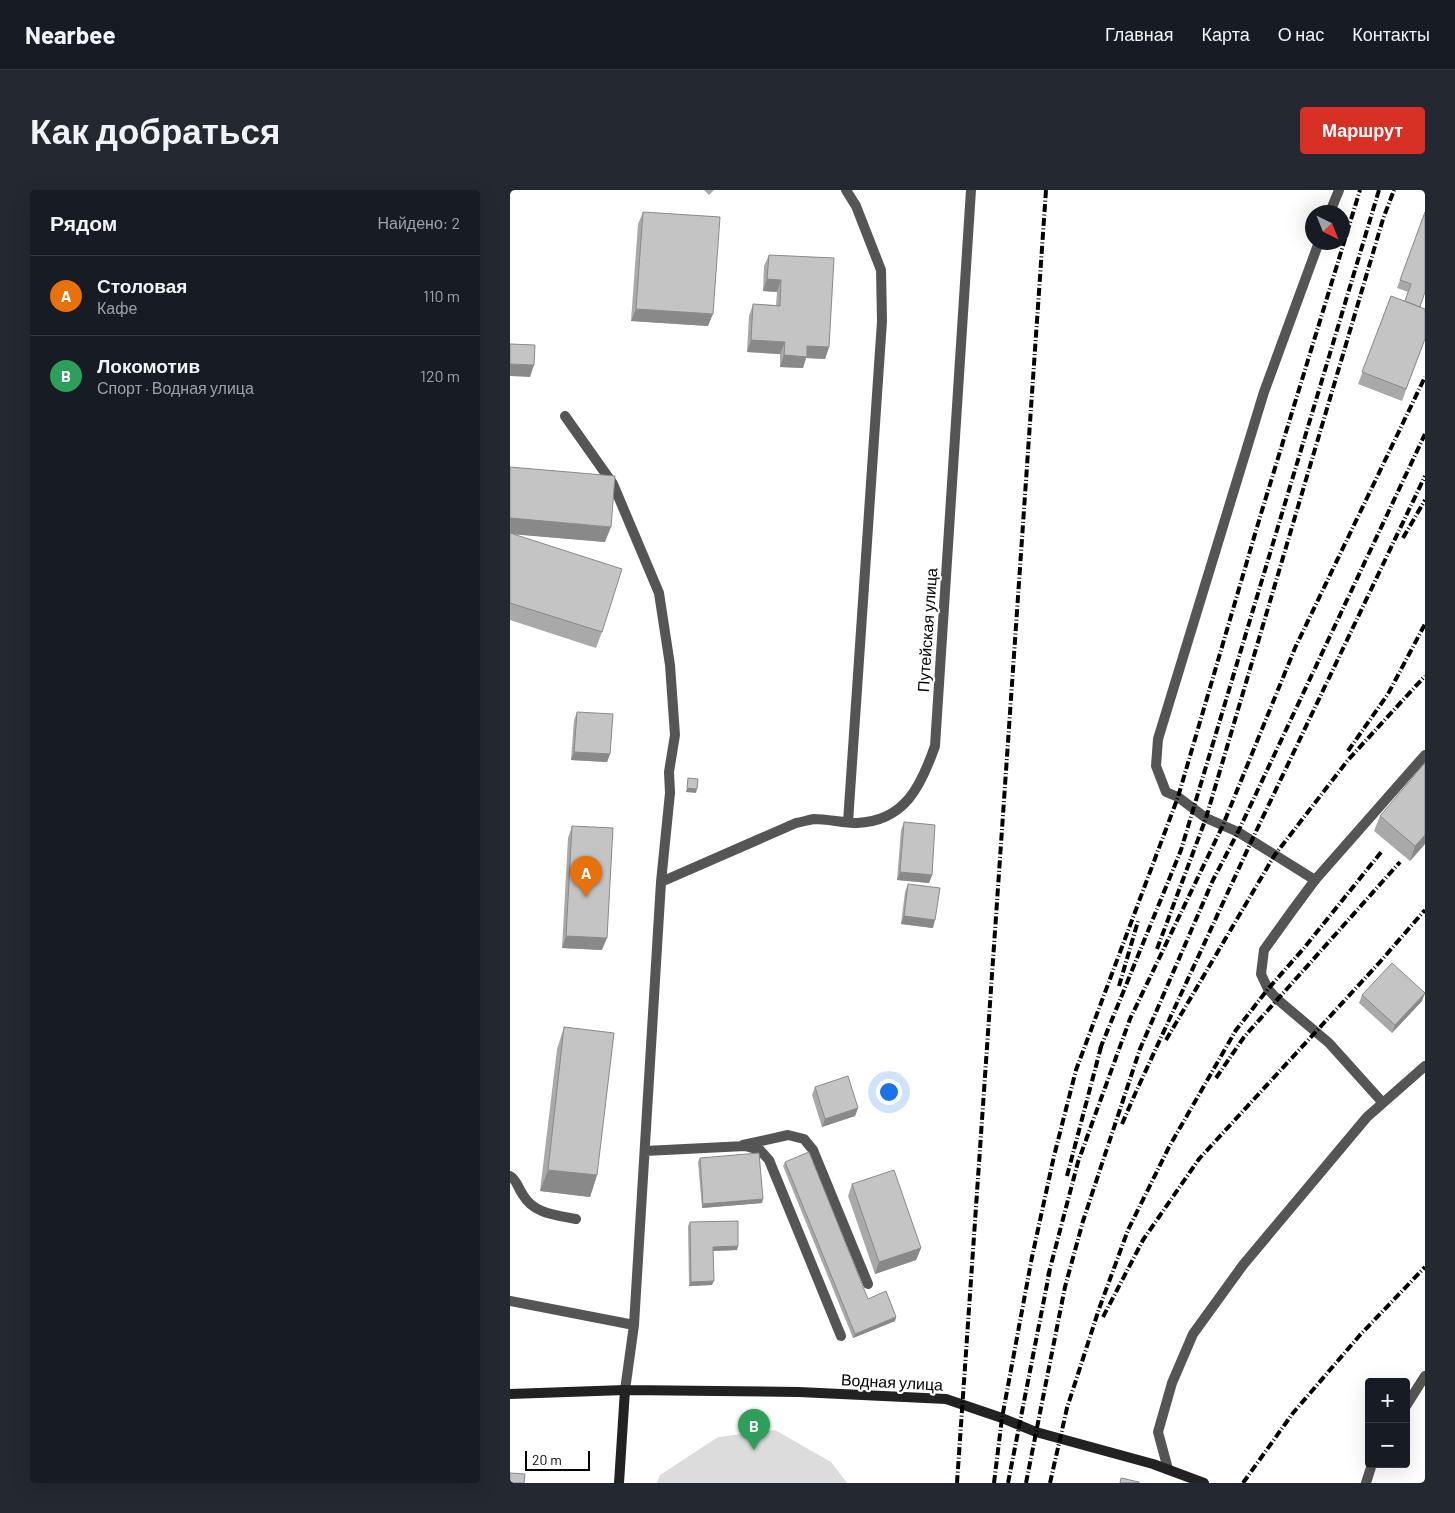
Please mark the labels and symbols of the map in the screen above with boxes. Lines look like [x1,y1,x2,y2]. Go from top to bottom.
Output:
north arrow [1305,205,1350,250]
street label: Путейская улица [913,567,940,693]
pin: A [570,856,602,897]
your location [876,1079,902,1105]
street label: Водная улица [841,1369,944,1394]
pin: B [738,1409,770,1450]
scale bar [525,1448,590,1471]

